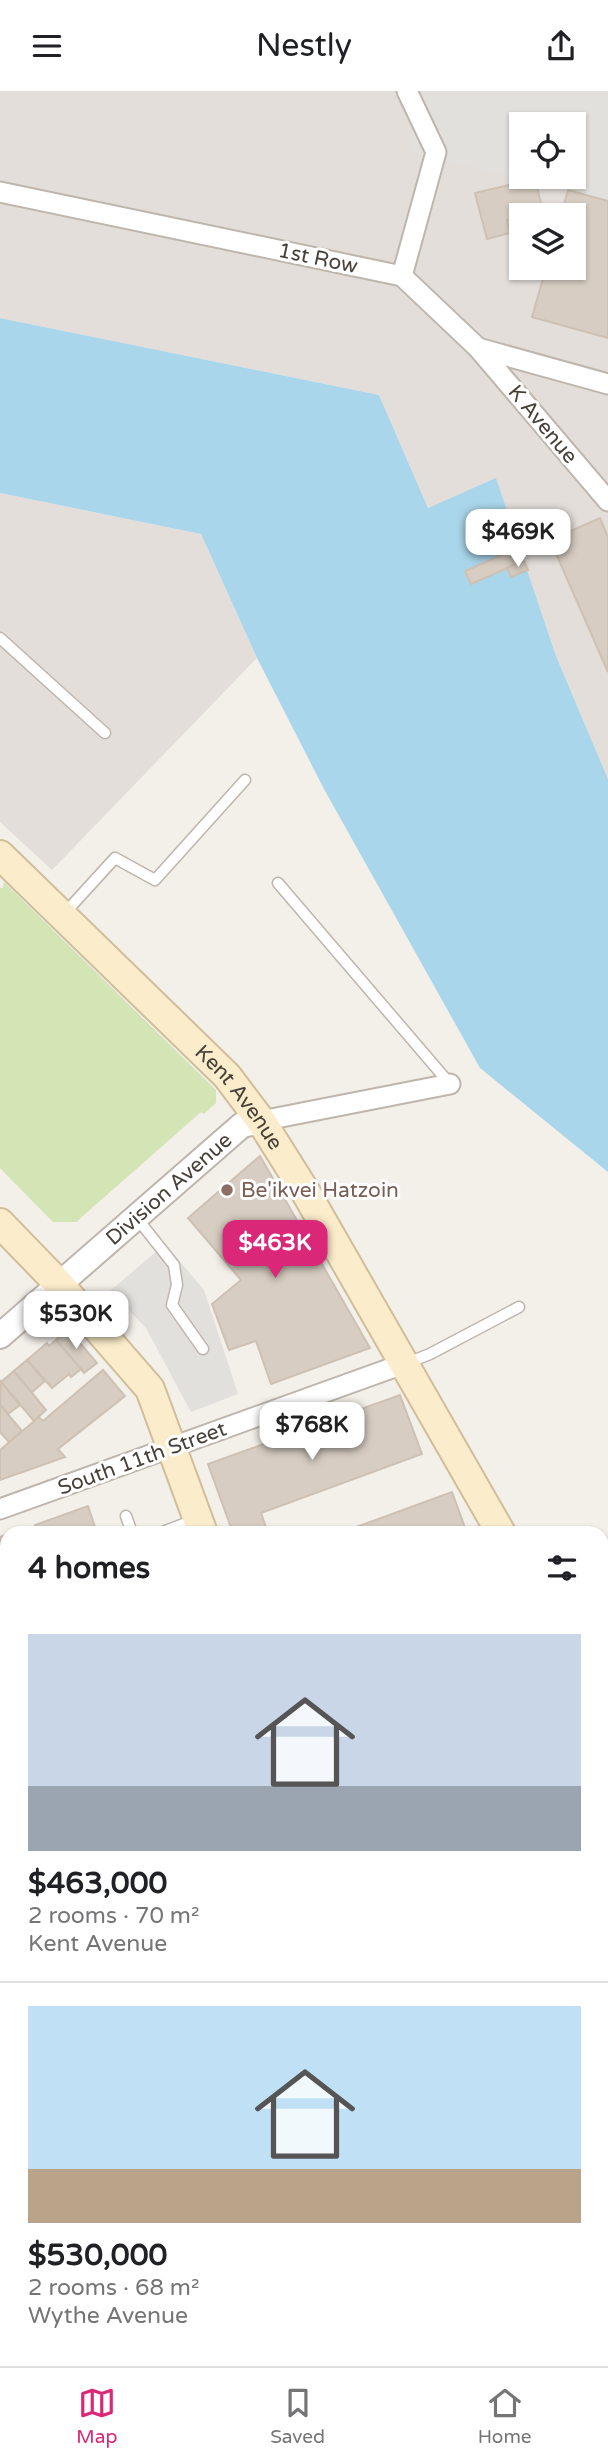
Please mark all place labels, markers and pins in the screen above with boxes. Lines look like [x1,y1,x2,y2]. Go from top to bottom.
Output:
pin: $469K [469,510,567,569]
place label: Be'ikvei Hatzoin [241,1178,399,1203]
marker: Be'ikvei Hatzoin [219,1182,235,1198]
pin: $463K [226,1221,324,1280]
pin: $530K [27,1291,125,1351]
pin: $768K [263,1403,361,1462]

